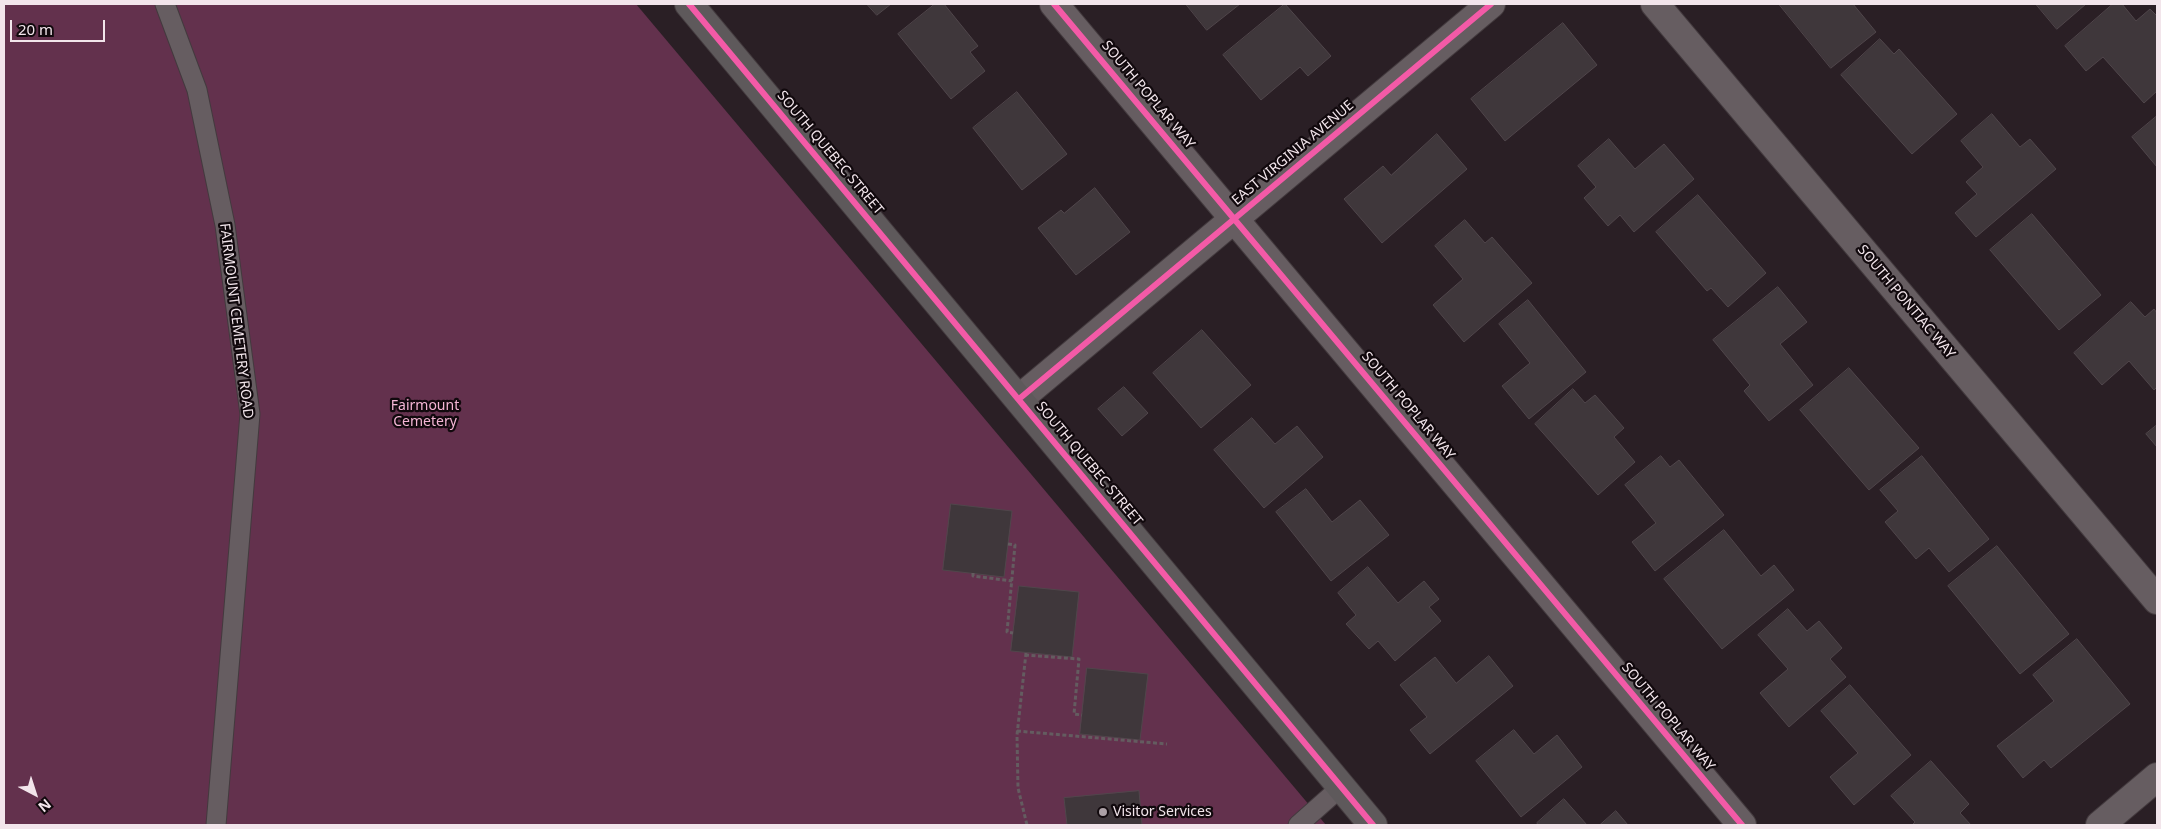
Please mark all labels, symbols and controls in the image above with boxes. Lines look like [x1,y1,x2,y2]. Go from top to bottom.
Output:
scale bar [12,10,108,42]
text: 20 m [18,19,53,39]
street label: SOUTH POPLAR WAY [1098,38,1198,152]
street label: SOUTH QUEBEC STREET [773,88,887,218]
street label: EAST VIRGINIA AVENUE [1229,97,1357,209]
street label: FAIRMOUNT CEMETERY ROAD [216,222,256,420]
street label: SOUTH PONTIAC WAY [1854,242,1958,362]
street label: SOUTH POPLAR WAY [1358,349,1458,463]
park label: Fairmount Cemetery [391,398,459,431]
street label: SOUTH QUEBEC STREET [1032,399,1146,529]
street label: SOUTH POPLAR WAY [1618,660,1718,774]
north arrow [10,769,60,819]
text: N [34,795,55,817]
place label: Visitor Services [1113,804,1212,820]
marker: Visitor Services [1097,806,1109,818]

